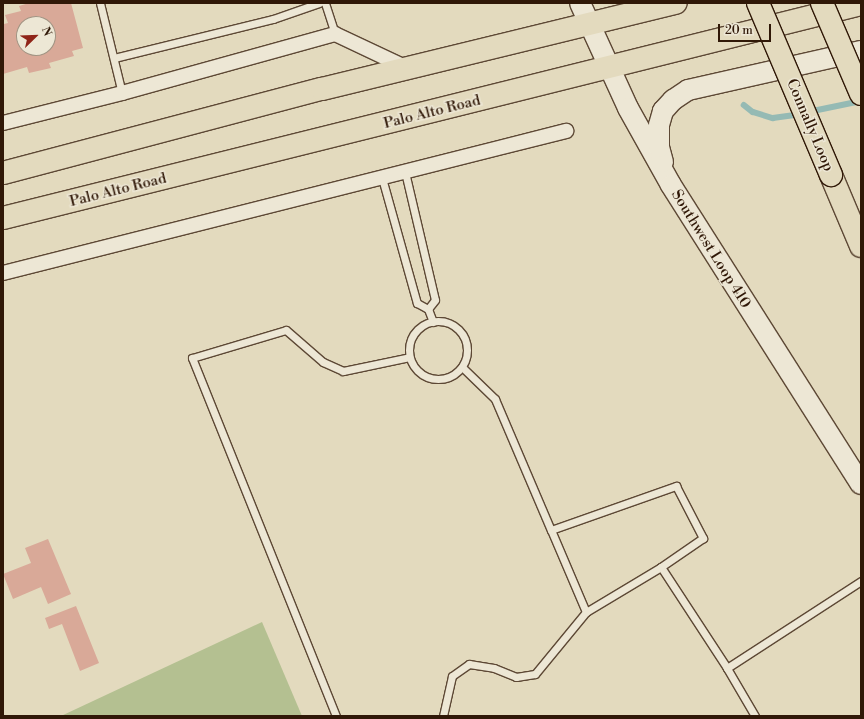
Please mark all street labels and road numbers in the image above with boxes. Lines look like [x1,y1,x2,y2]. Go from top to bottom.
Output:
street label: Connally Loop [782,76,838,174]
street label: Palo Alto Road [382,91,482,133]
street label: Palo Alto Road [68,169,168,211]
street label: Southwest Loop 410 [667,186,755,312]

